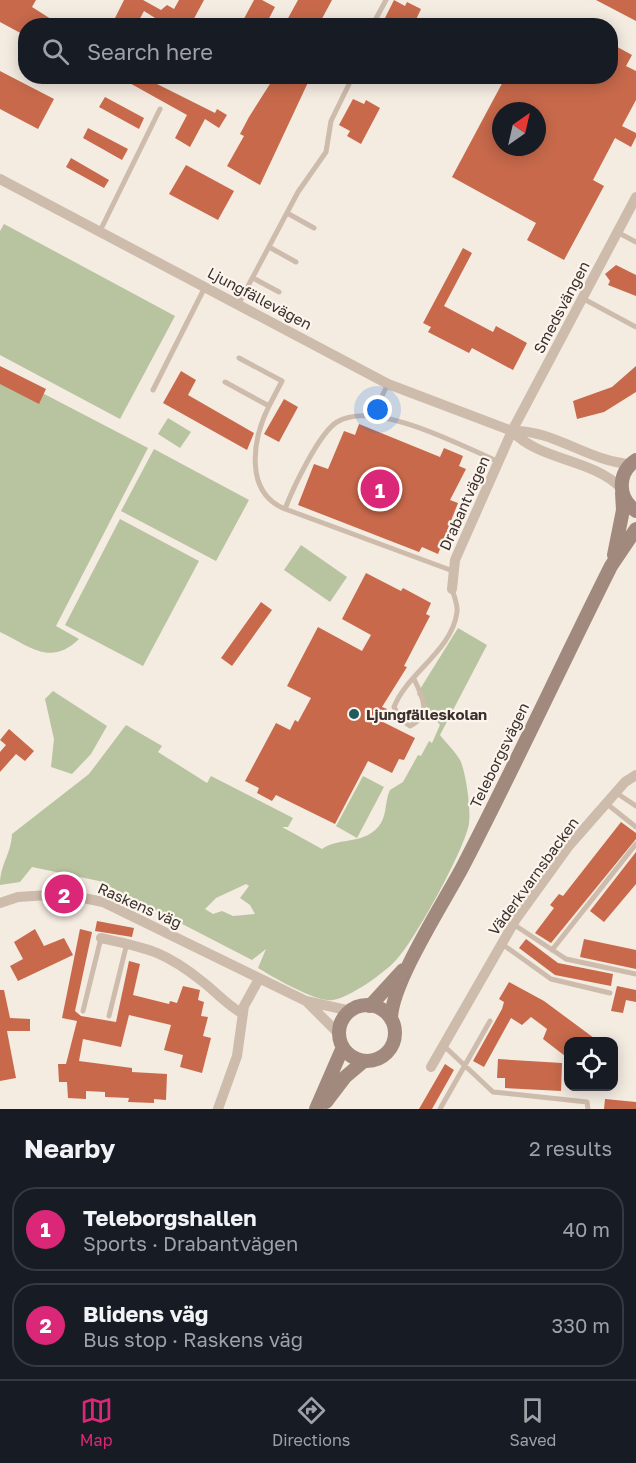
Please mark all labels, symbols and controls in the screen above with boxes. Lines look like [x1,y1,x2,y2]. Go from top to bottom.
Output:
search box [18,18,618,84]
icon: search [39,35,72,68]
text: Search here [87,38,213,65]
north arrow [492,102,546,156]
street label: Smedsvängen [529,258,593,356]
street label: Ljungfällevägen [205,263,315,333]
your location [363,395,392,424]
street label: Drabantvägen [435,453,493,553]
pin: 1 [360,466,400,512]
street label: Teleborgsvägen [466,699,532,811]
place label: Ljungfälleskolan [366,705,487,723]
marker: Ljungfälleskolan [347,707,361,721]
street label: Väderkvarnsbacken [484,813,582,939]
pin: 2 [44,872,84,916]
street label: Raskens väg [95,878,185,932]
map controls [564,1037,618,1091]
button: locate [564,1037,618,1091]
text: Nearby [24,1133,115,1164]
text: 2 results [529,1136,612,1160]
text: Teleborgshallen [83,1204,257,1231]
text: 1 [40,1217,51,1241]
text: 40 m [563,1217,610,1241]
text: Sports · Drabantvägen [83,1231,298,1255]
text: Blidens väg [83,1300,208,1327]
text: 2 [39,1313,52,1337]
text: 330 m [552,1313,610,1337]
text: Bus stop · Raskens väg [83,1327,303,1351]
tab: Map [80,1394,113,1450]
tab: Directions [272,1394,350,1450]
tab: Saved [510,1394,556,1450]

